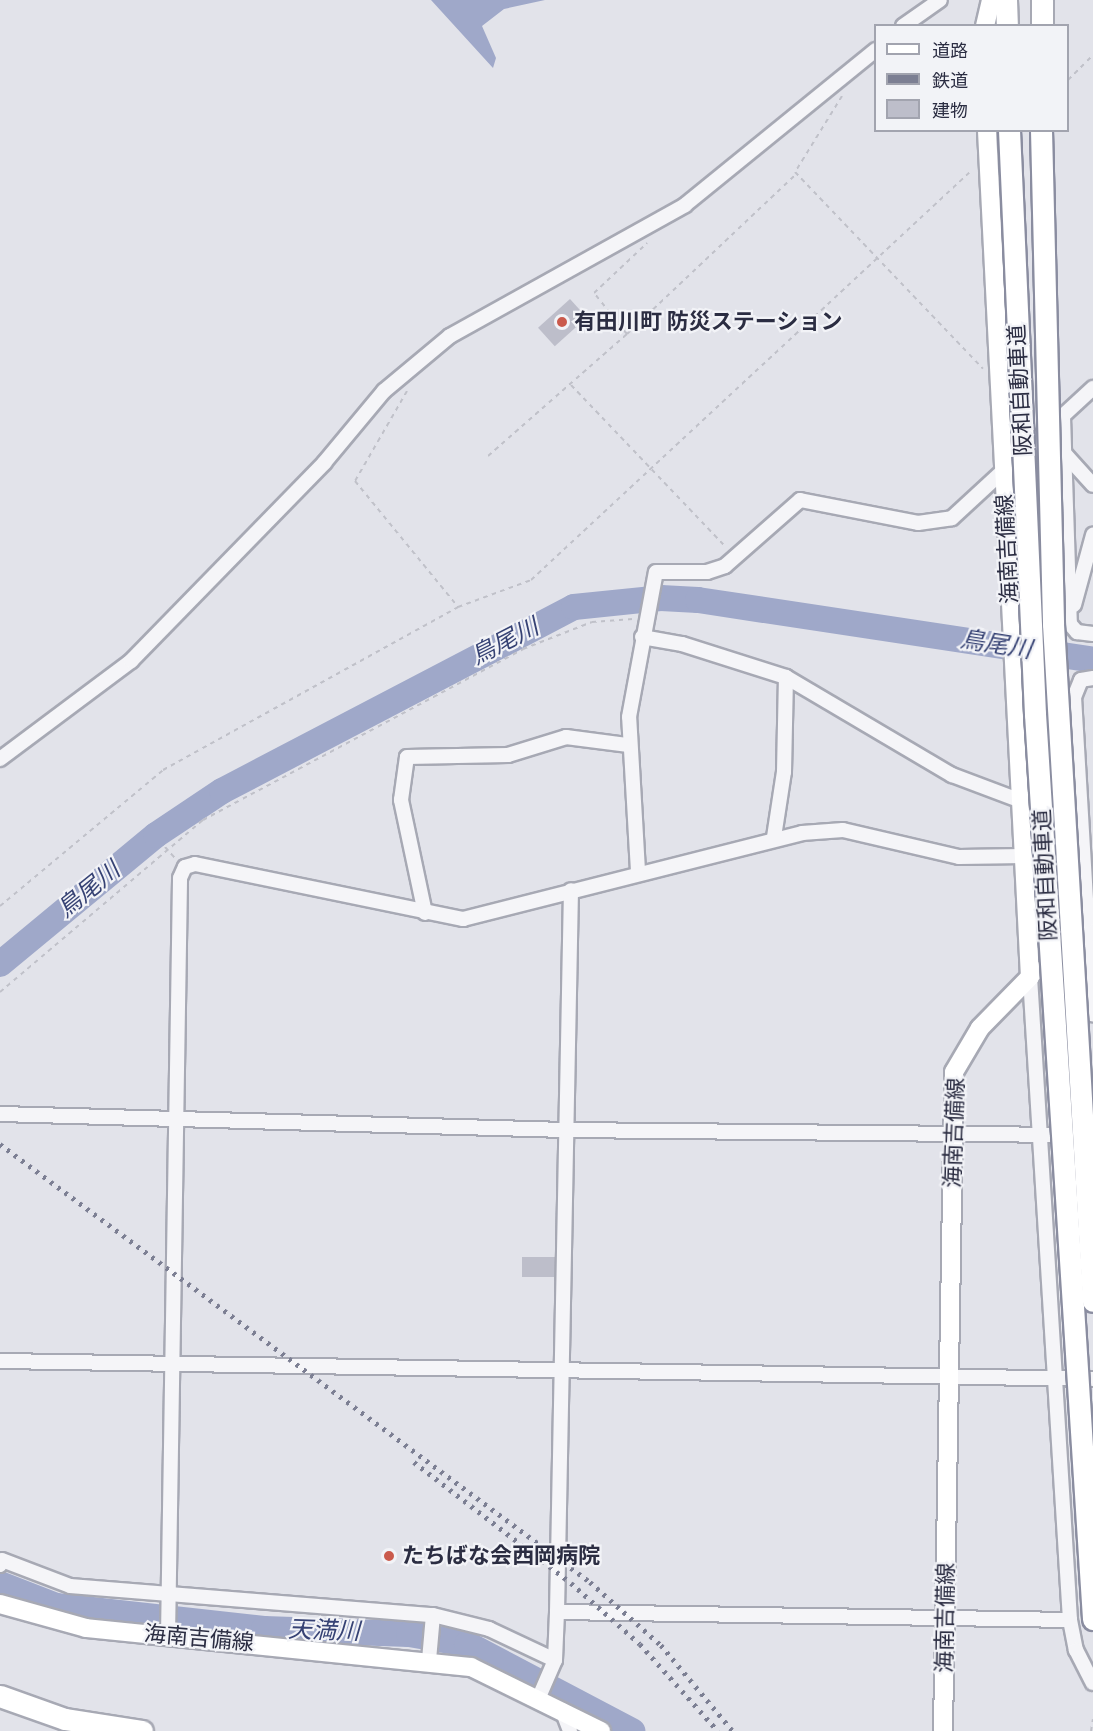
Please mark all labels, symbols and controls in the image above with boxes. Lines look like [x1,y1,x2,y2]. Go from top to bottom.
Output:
legend [874,24,1069,132]
text: 道路 [932,40,968,62]
text: 鉄道 [932,70,968,92]
text: 建物 [932,100,968,122]
place label: 有田川町 防災ステーション [574,309,843,335]
marker: 有田川町 防災ステーション [555,315,569,329]
street label: 阪和自動車道 [1003,323,1037,457]
street label: 海南吉備線 [991,493,1023,605]
water label: 鳥尾川 [466,613,544,671]
water label: 鳥尾川 [958,625,1034,665]
street label: 阪和自動車道 [1028,808,1062,942]
water label: 鳥尾川 [52,856,126,924]
street label: 海南吉備線 [939,1078,969,1188]
place label: たちばな会西岡病院 [402,1543,600,1569]
marker: たちばな会西岡病院 [380,1547,398,1565]
street label: 海南吉備線 [931,1563,959,1673]
water label: 天満川 [288,1615,360,1647]
street label: 海南吉備線 [143,1620,255,1656]

